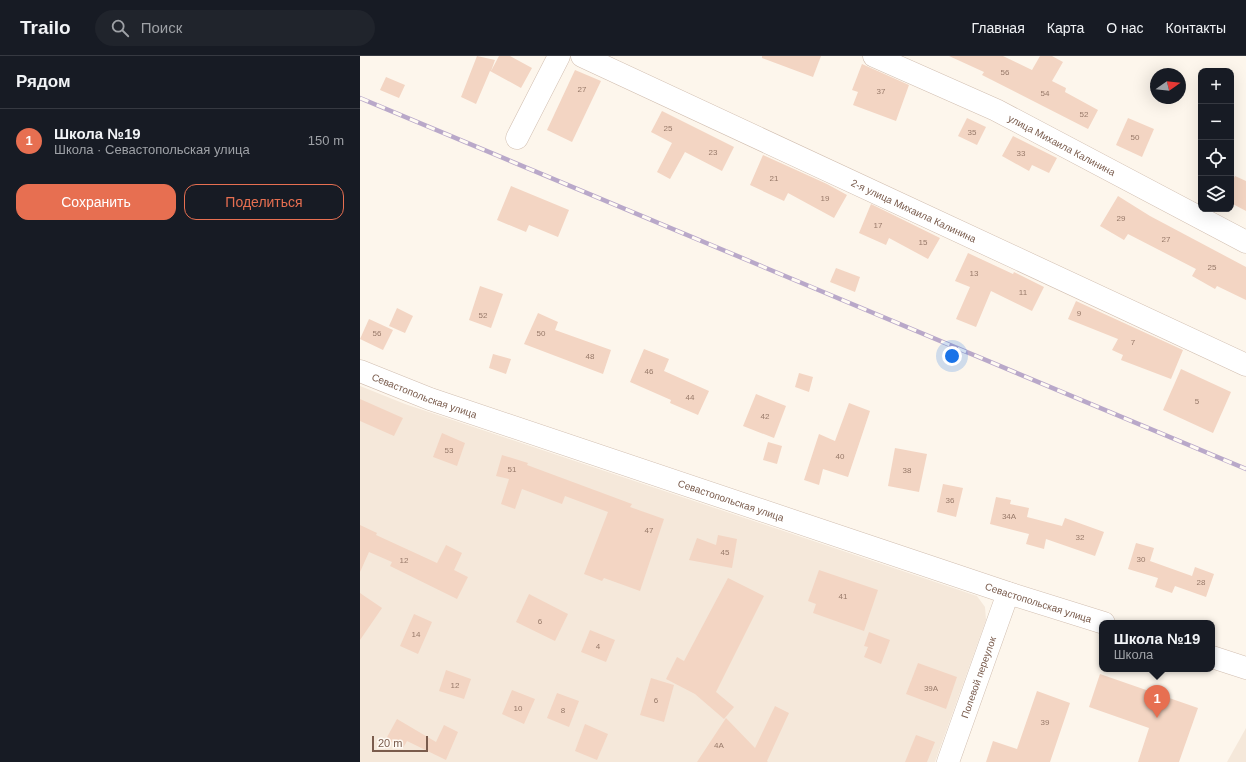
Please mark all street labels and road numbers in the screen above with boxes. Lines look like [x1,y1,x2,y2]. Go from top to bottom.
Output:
street label: улица Михаила Калинина [1007,112,1118,178]
street label: 2-я улица Михаила Калинина [850,177,978,244]
street label: Севастопольская улица [370,371,479,420]
street label: Севастопольская улица [677,477,786,523]
street label: Севастопольская улица [984,580,1094,625]
street label: Полевой переулок [959,634,998,719]

